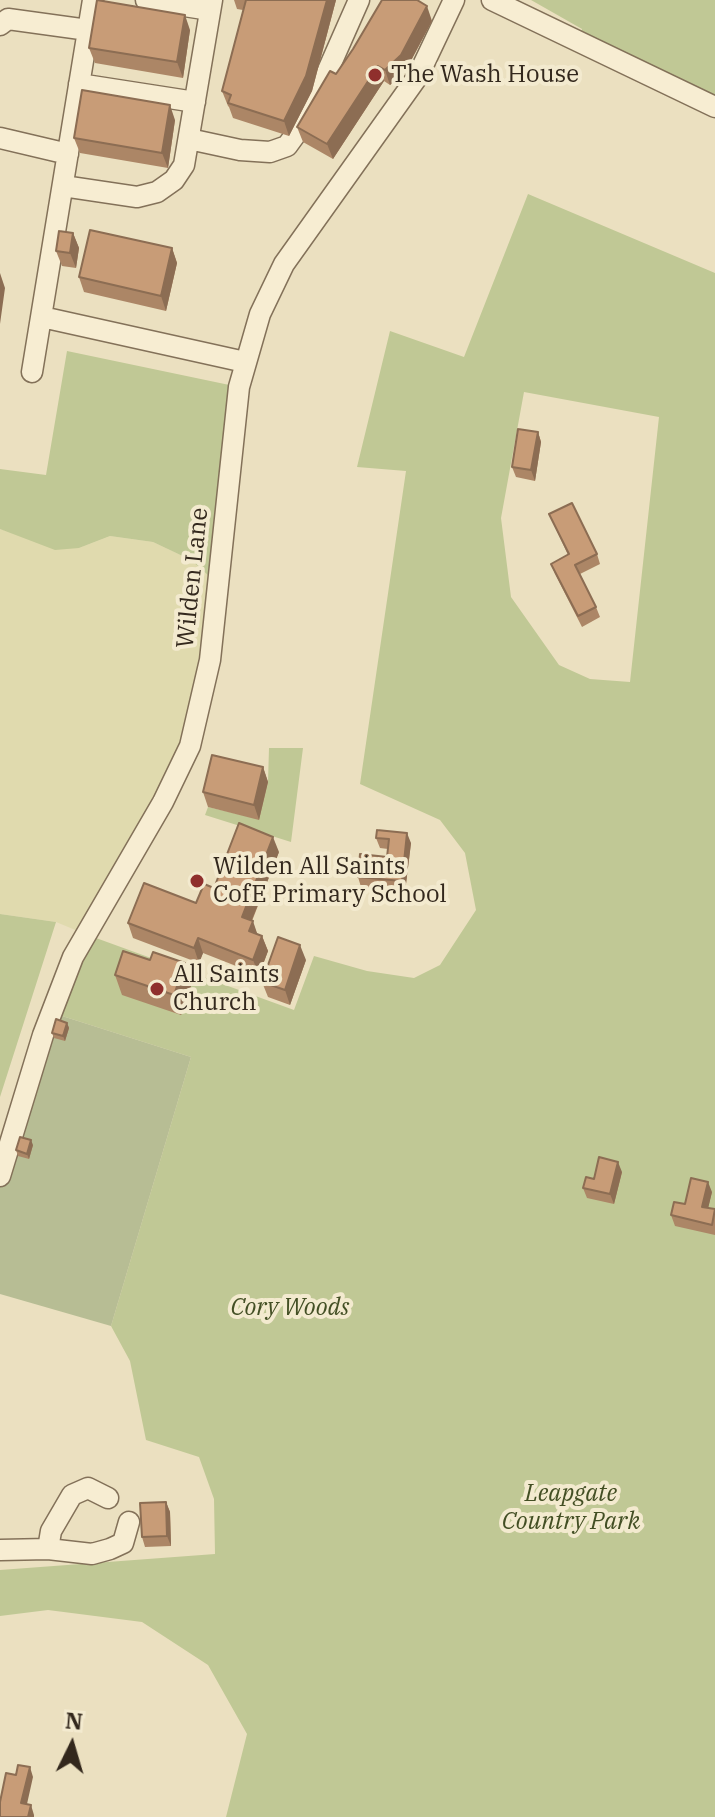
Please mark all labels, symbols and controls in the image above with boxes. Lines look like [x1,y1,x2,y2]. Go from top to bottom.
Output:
place label: The Wash House [391,61,579,89]
marker: The Wash House [366,66,384,84]
street label: Wilden Lane [171,506,215,650]
place label: Wilden All Saints CofE Primary School [213,853,447,909]
marker: Wilden All Saints CofE Primary School [188,872,206,890]
place label: All Saints Church [173,961,279,1017]
marker: All Saints Church [148,980,166,998]
park label: Cory Woods [231,1294,349,1322]
park label: Leapgate Country Park [502,1480,640,1536]
north arrow [32,1705,112,1785]
text: N [64,1705,84,1736]

